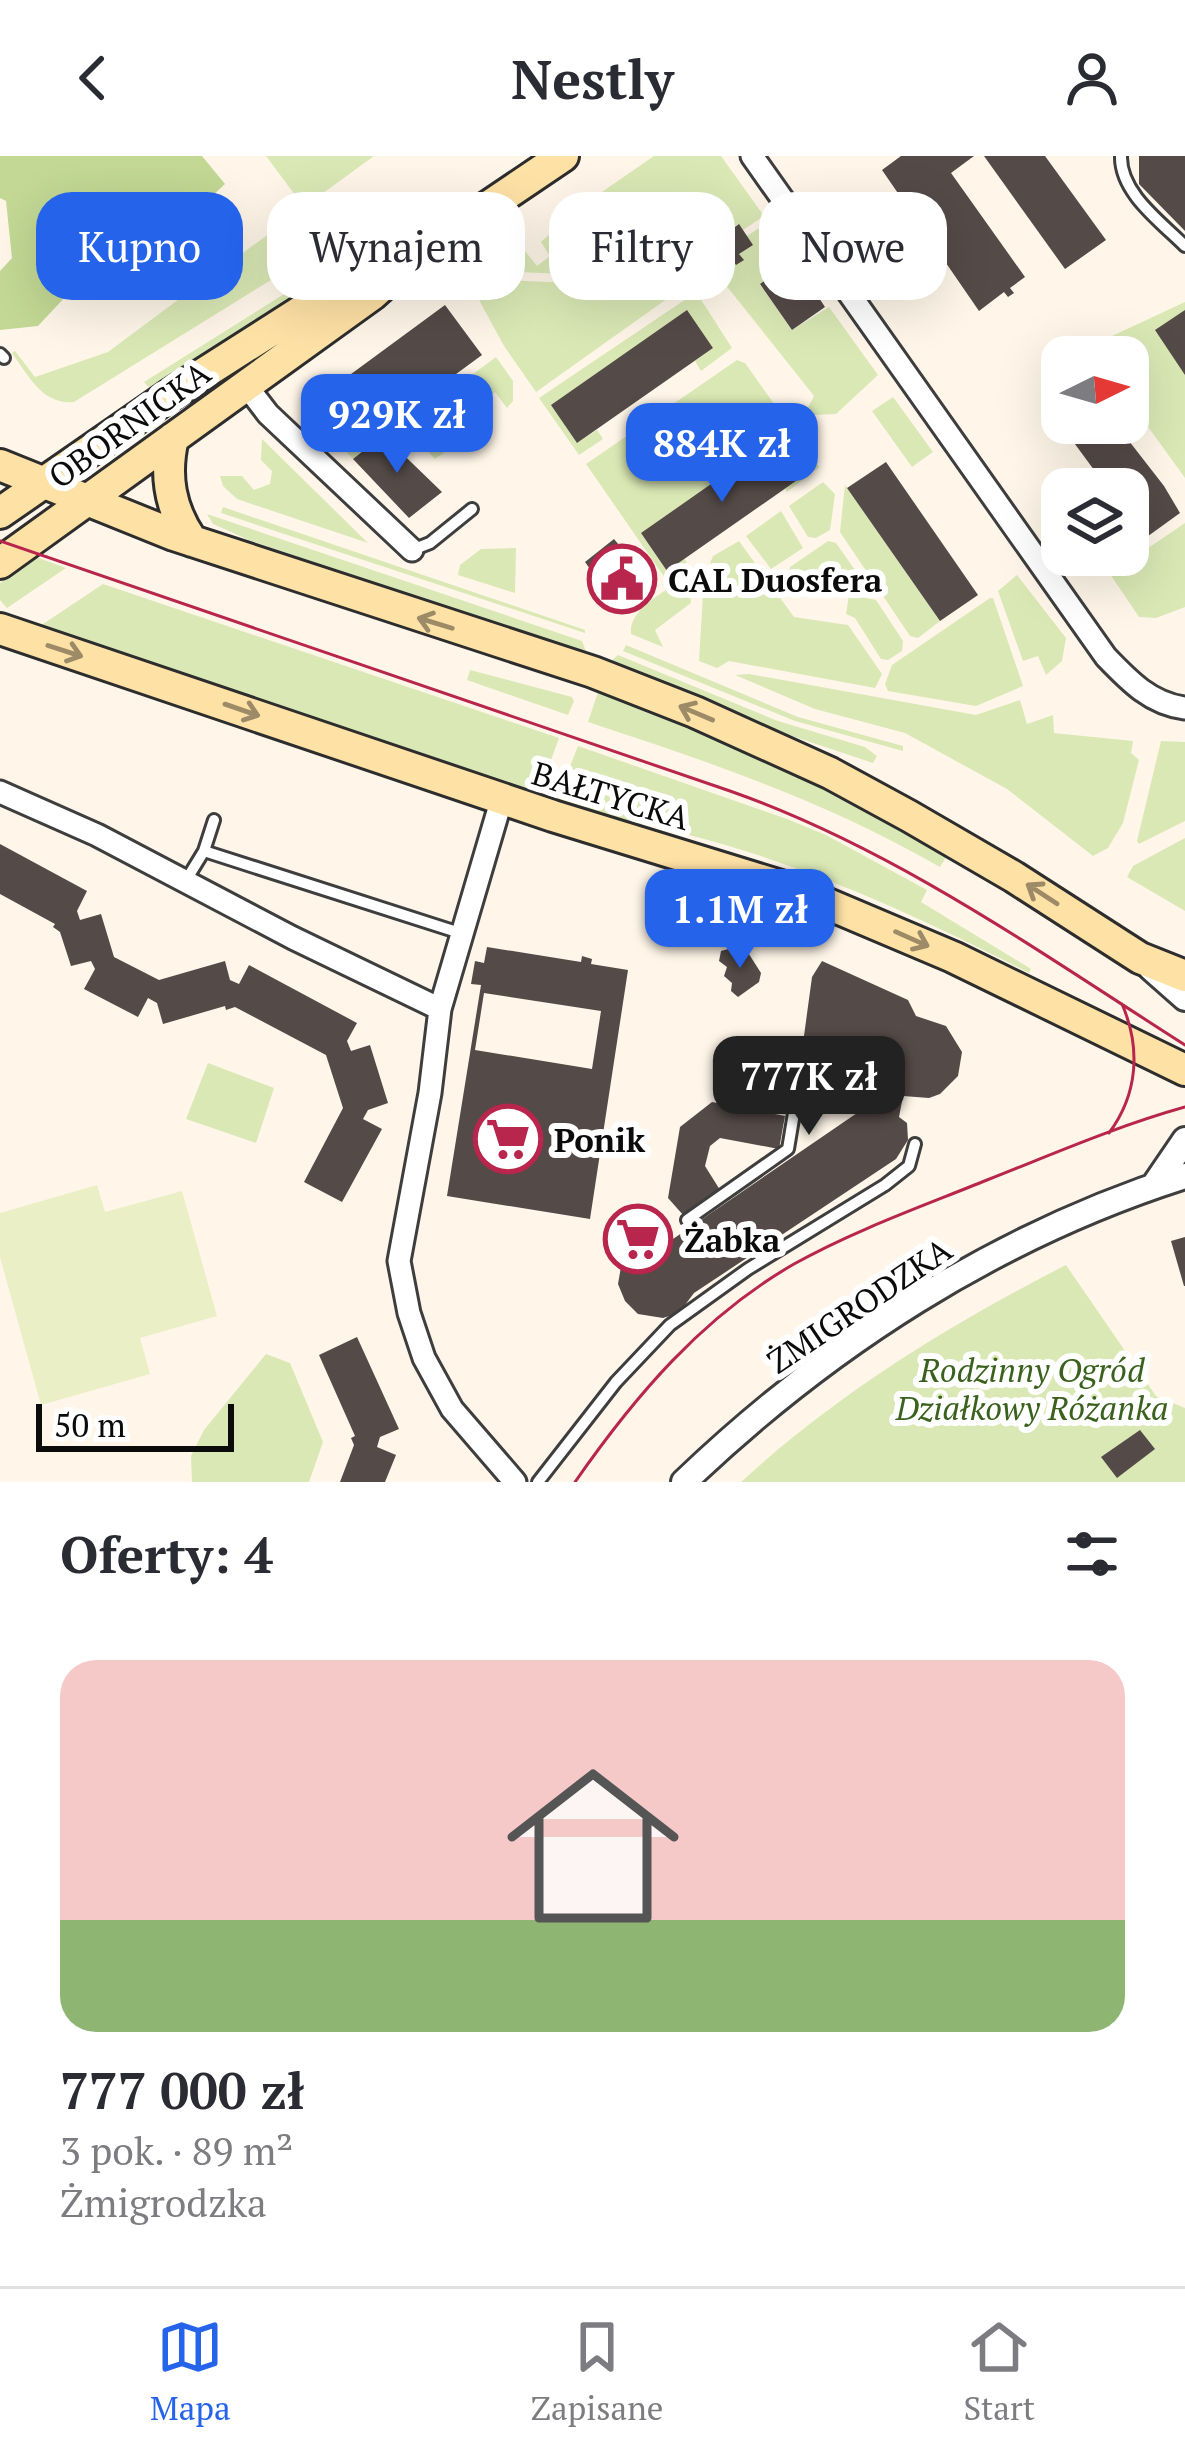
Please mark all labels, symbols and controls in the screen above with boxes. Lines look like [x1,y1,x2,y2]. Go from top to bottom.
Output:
text: Nestly [511,43,674,114]
icon: back [60,45,126,111]
icon: person [1059,45,1125,111]
chip: Kupno [36,192,243,300]
chip: Wynajem [267,192,525,300]
chip: Filtry [549,192,735,300]
chip: Nowe [759,192,947,300]
north arrow [1041,336,1149,444]
map controls [1041,336,1149,576]
street label: OBORNICKA [39,350,219,497]
pin: 929K zł [286,374,508,476]
text: 929K zł [328,387,466,439]
pin: 884K zł [611,403,833,505]
text: 884K zł [653,416,791,468]
button: layers [1041,468,1149,576]
public building icon: CAL Duosfera [587,544,657,614]
place label: CAL Duosfera [668,558,882,601]
one-way arrow [417,611,455,633]
one-way arrow [46,642,83,663]
one-way arrow [222,701,260,723]
one-way arrow [679,701,715,723]
street label: BAŁTYCKA [527,751,695,839]
pin: 1.1M zł [629,869,851,971]
text: 1.1M zł [672,882,808,934]
one-way arrow [1025,882,1059,906]
one-way arrow [894,930,930,952]
pin: 777K zł [698,1036,920,1138]
text: 777K zł [740,1049,878,1101]
supermarket icon: Ponik [473,1104,543,1174]
place label: Ponik [554,1118,646,1161]
supermarket icon: Żabka [603,1204,673,1274]
place label: Żabka [684,1218,780,1261]
street label: ŻMIGRODZKA [759,1227,960,1382]
park label: Rodzinny Ogród Działkowy Różanka [895,1348,1168,1429]
scale bar [36,1398,234,1451]
text: 50 m [54,1403,126,1446]
text: Oferty: 4 [60,1520,273,1588]
icon: filters [1059,1521,1125,1587]
icon: home [485,1738,701,1954]
text: 777 000 zł [60,2056,305,2124]
text: 3 pok. · 89 m² [60,2124,293,2176]
text: Żmigrodzka [60,2176,267,2228]
tab: Mapa [150,2314,231,2429]
tab: Zapisane [531,2314,663,2429]
tab: Start [963,2314,1035,2429]

